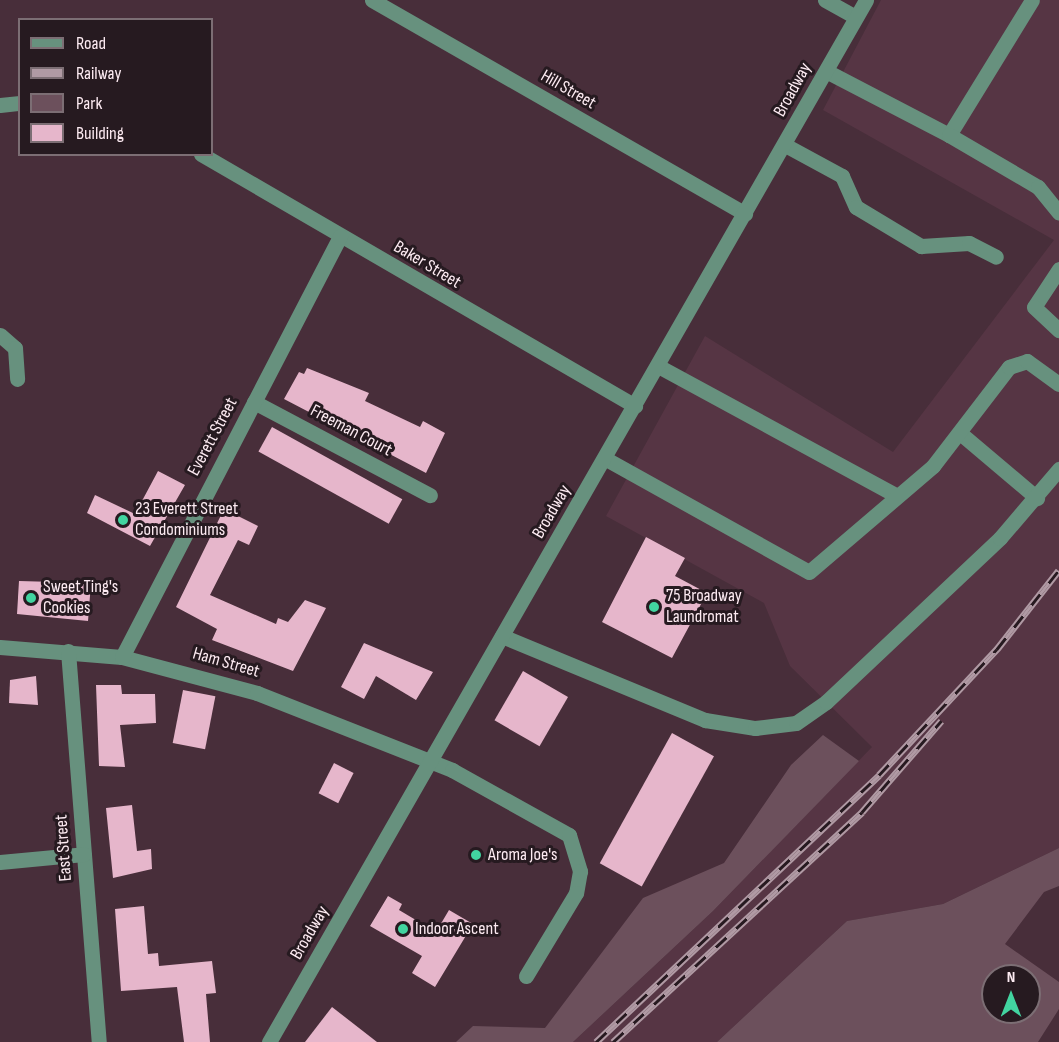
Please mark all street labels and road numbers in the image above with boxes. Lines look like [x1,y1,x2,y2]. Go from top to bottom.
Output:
street label: Broadway [769,59,817,121]
street label: Hill Street [537,66,599,114]
street label: Baker Street [389,236,465,294]
street label: Everett Street [183,394,243,480]
street label: Freeman Court [306,400,396,462]
street label: Broadway [528,481,576,543]
street label: Ham Street [190,643,262,683]
street label: East Street [51,814,77,882]
street label: Broadway [286,902,334,964]

